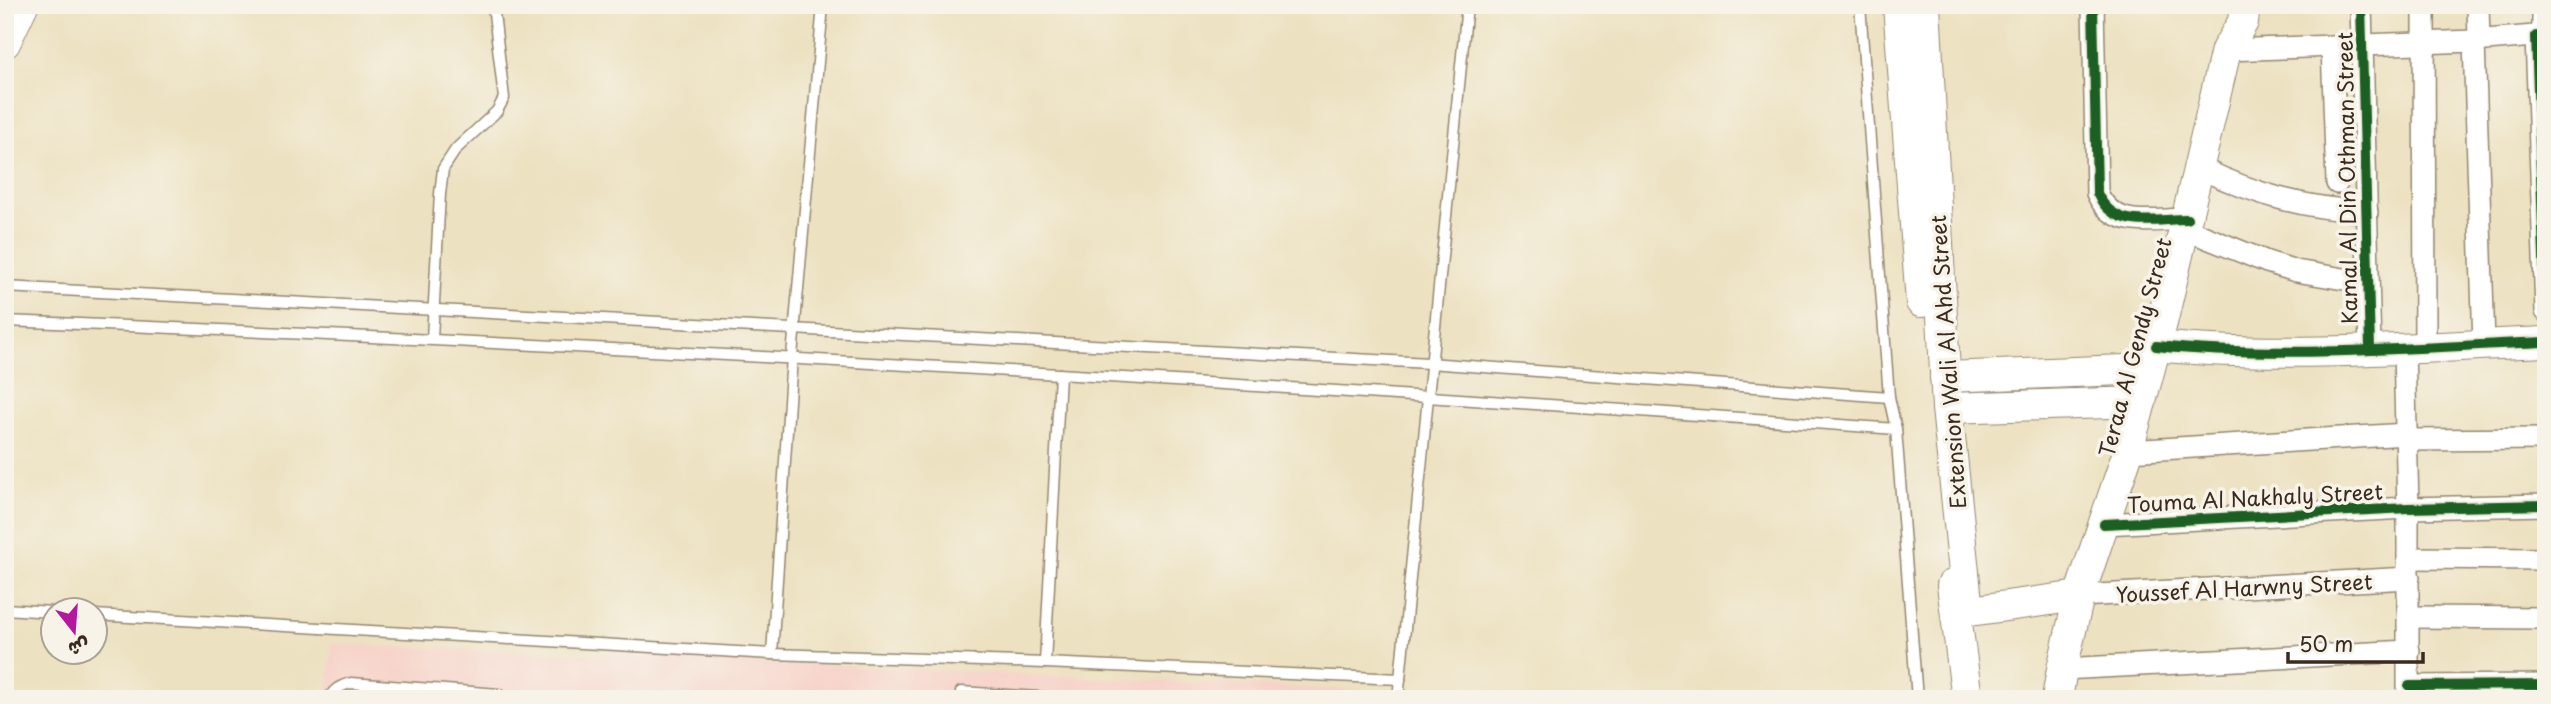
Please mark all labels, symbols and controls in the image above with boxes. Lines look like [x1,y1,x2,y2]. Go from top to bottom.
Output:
street label: Kamal Al Din Othman Street [2327,32,2365,324]
street label: Extension Wali Al Ahd Street [1921,214,1973,510]
street label: Teraa Al Gendy Street [2089,234,2179,460]
street label: Touma Al Nakhaly Street [2126,474,2384,520]
street label: Youssef Al Harwny Street [2115,564,2373,610]
north arrow [38,596,108,666]
scale bar [2288,620,2423,664]
text: 50 m [2299,627,2353,659]
text: ش [65,632,93,665]

